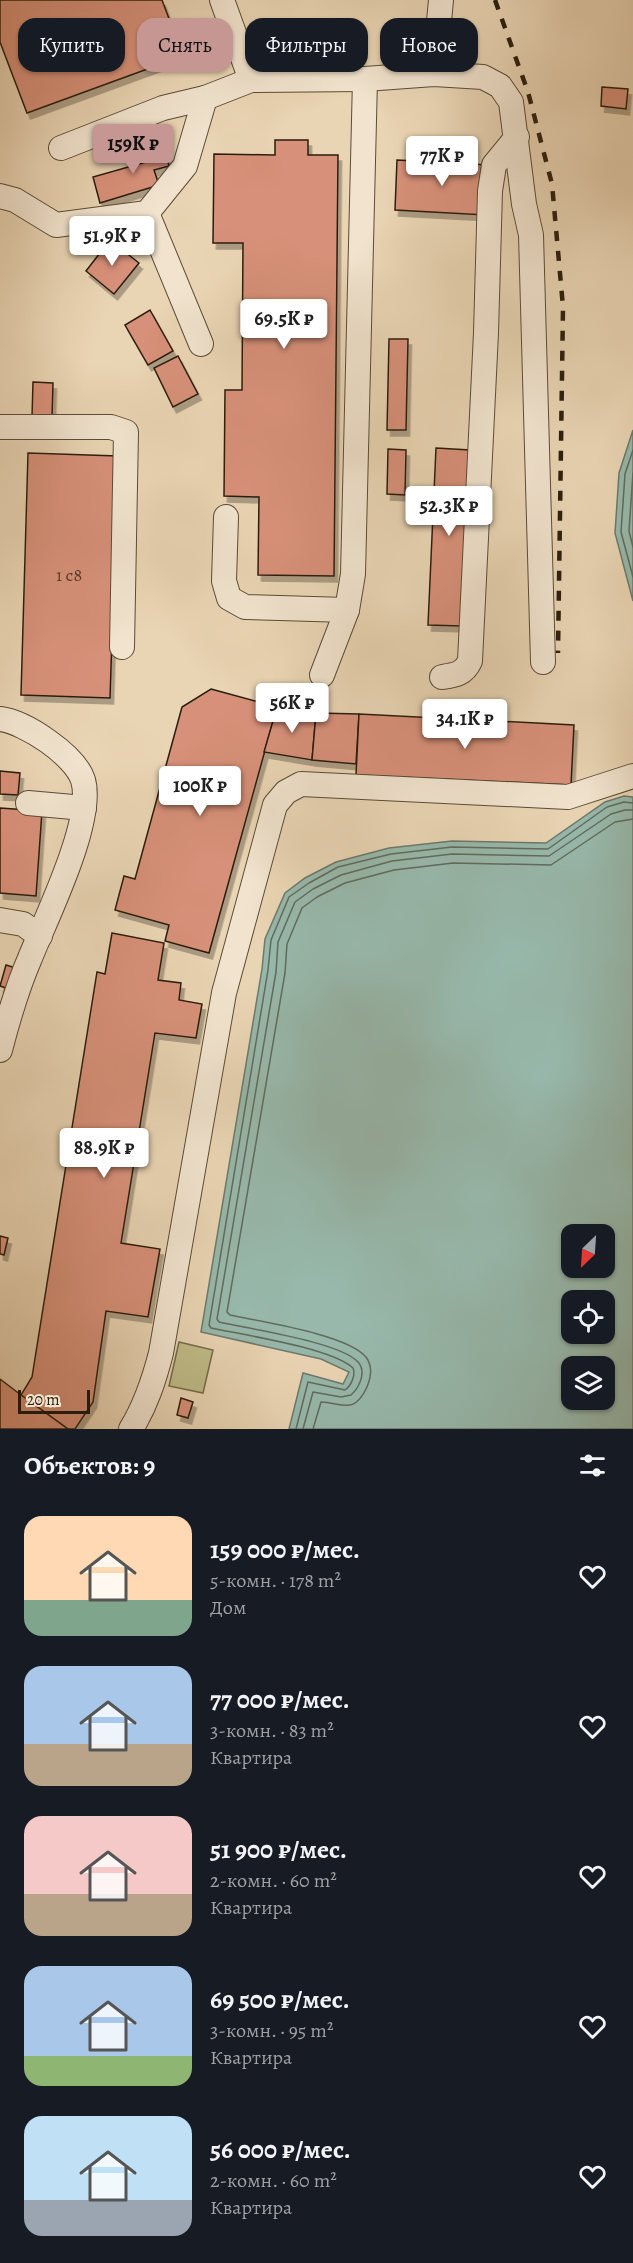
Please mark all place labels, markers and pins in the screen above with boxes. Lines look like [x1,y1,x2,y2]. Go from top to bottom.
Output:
pin: 159K ₽ [84,124,182,175]
pin: 77K ₽ [400,136,484,187]
pin: 51.9K ₽ [57,216,167,267]
pin: 69.5K ₽ [229,299,339,350]
pin: 52.3K ₽ [394,486,504,537]
pin: 56K ₽ [250,683,334,734]
pin: 34.1K ₽ [410,699,520,750]
pin: 100K ₽ [151,766,249,817]
pin: 88.9K ₽ [49,1128,159,1179]

